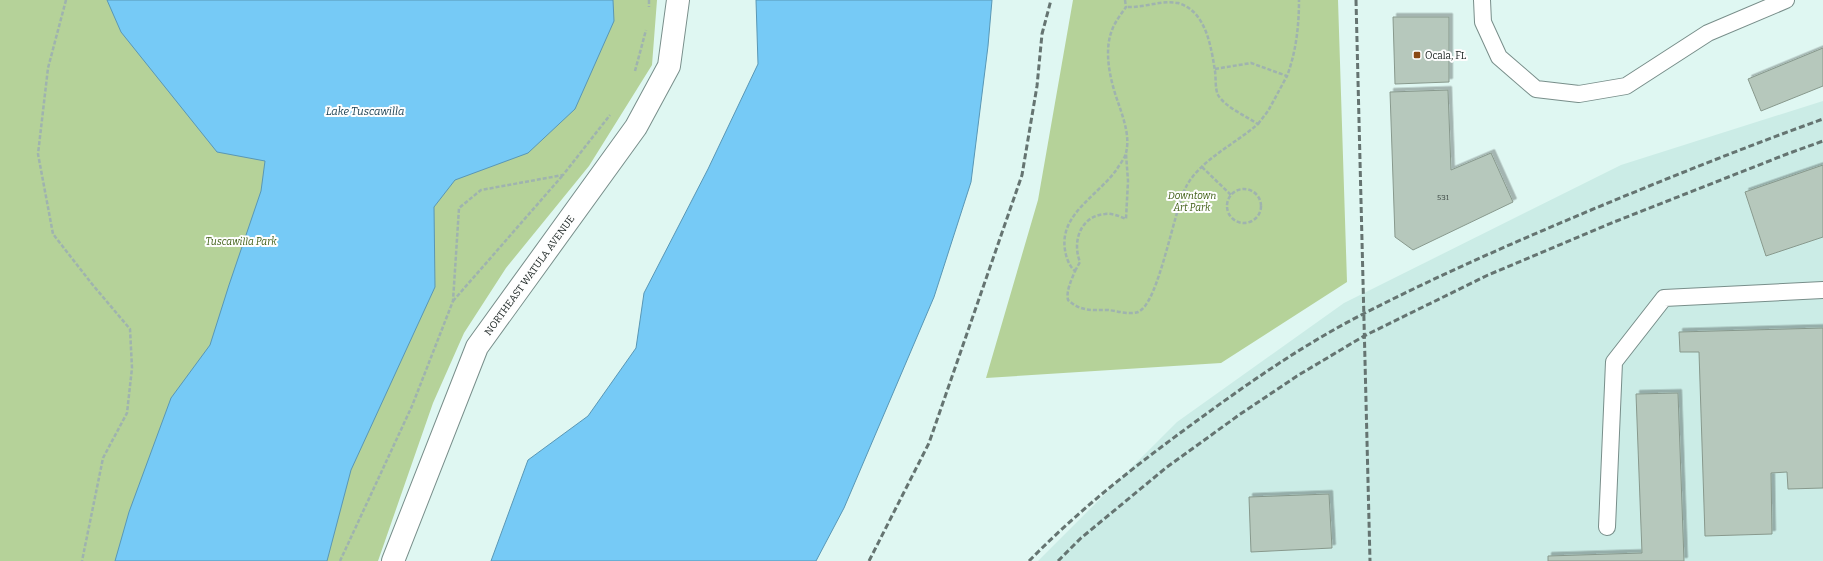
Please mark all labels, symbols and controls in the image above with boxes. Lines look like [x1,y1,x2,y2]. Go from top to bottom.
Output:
marker: Ocala, FL [1412,50,1422,60]
place label: Ocala, FL [1425,50,1467,62]
water label: Lake Tuscawilla [326,105,404,118]
park label: Downtown Art Park [1168,190,1216,214]
house number: 531 [1437,193,1450,202]
street label: NORTHEAST WATULA AVENUE [482,213,577,338]
park label: Tuscawilla Park [205,236,277,248]

